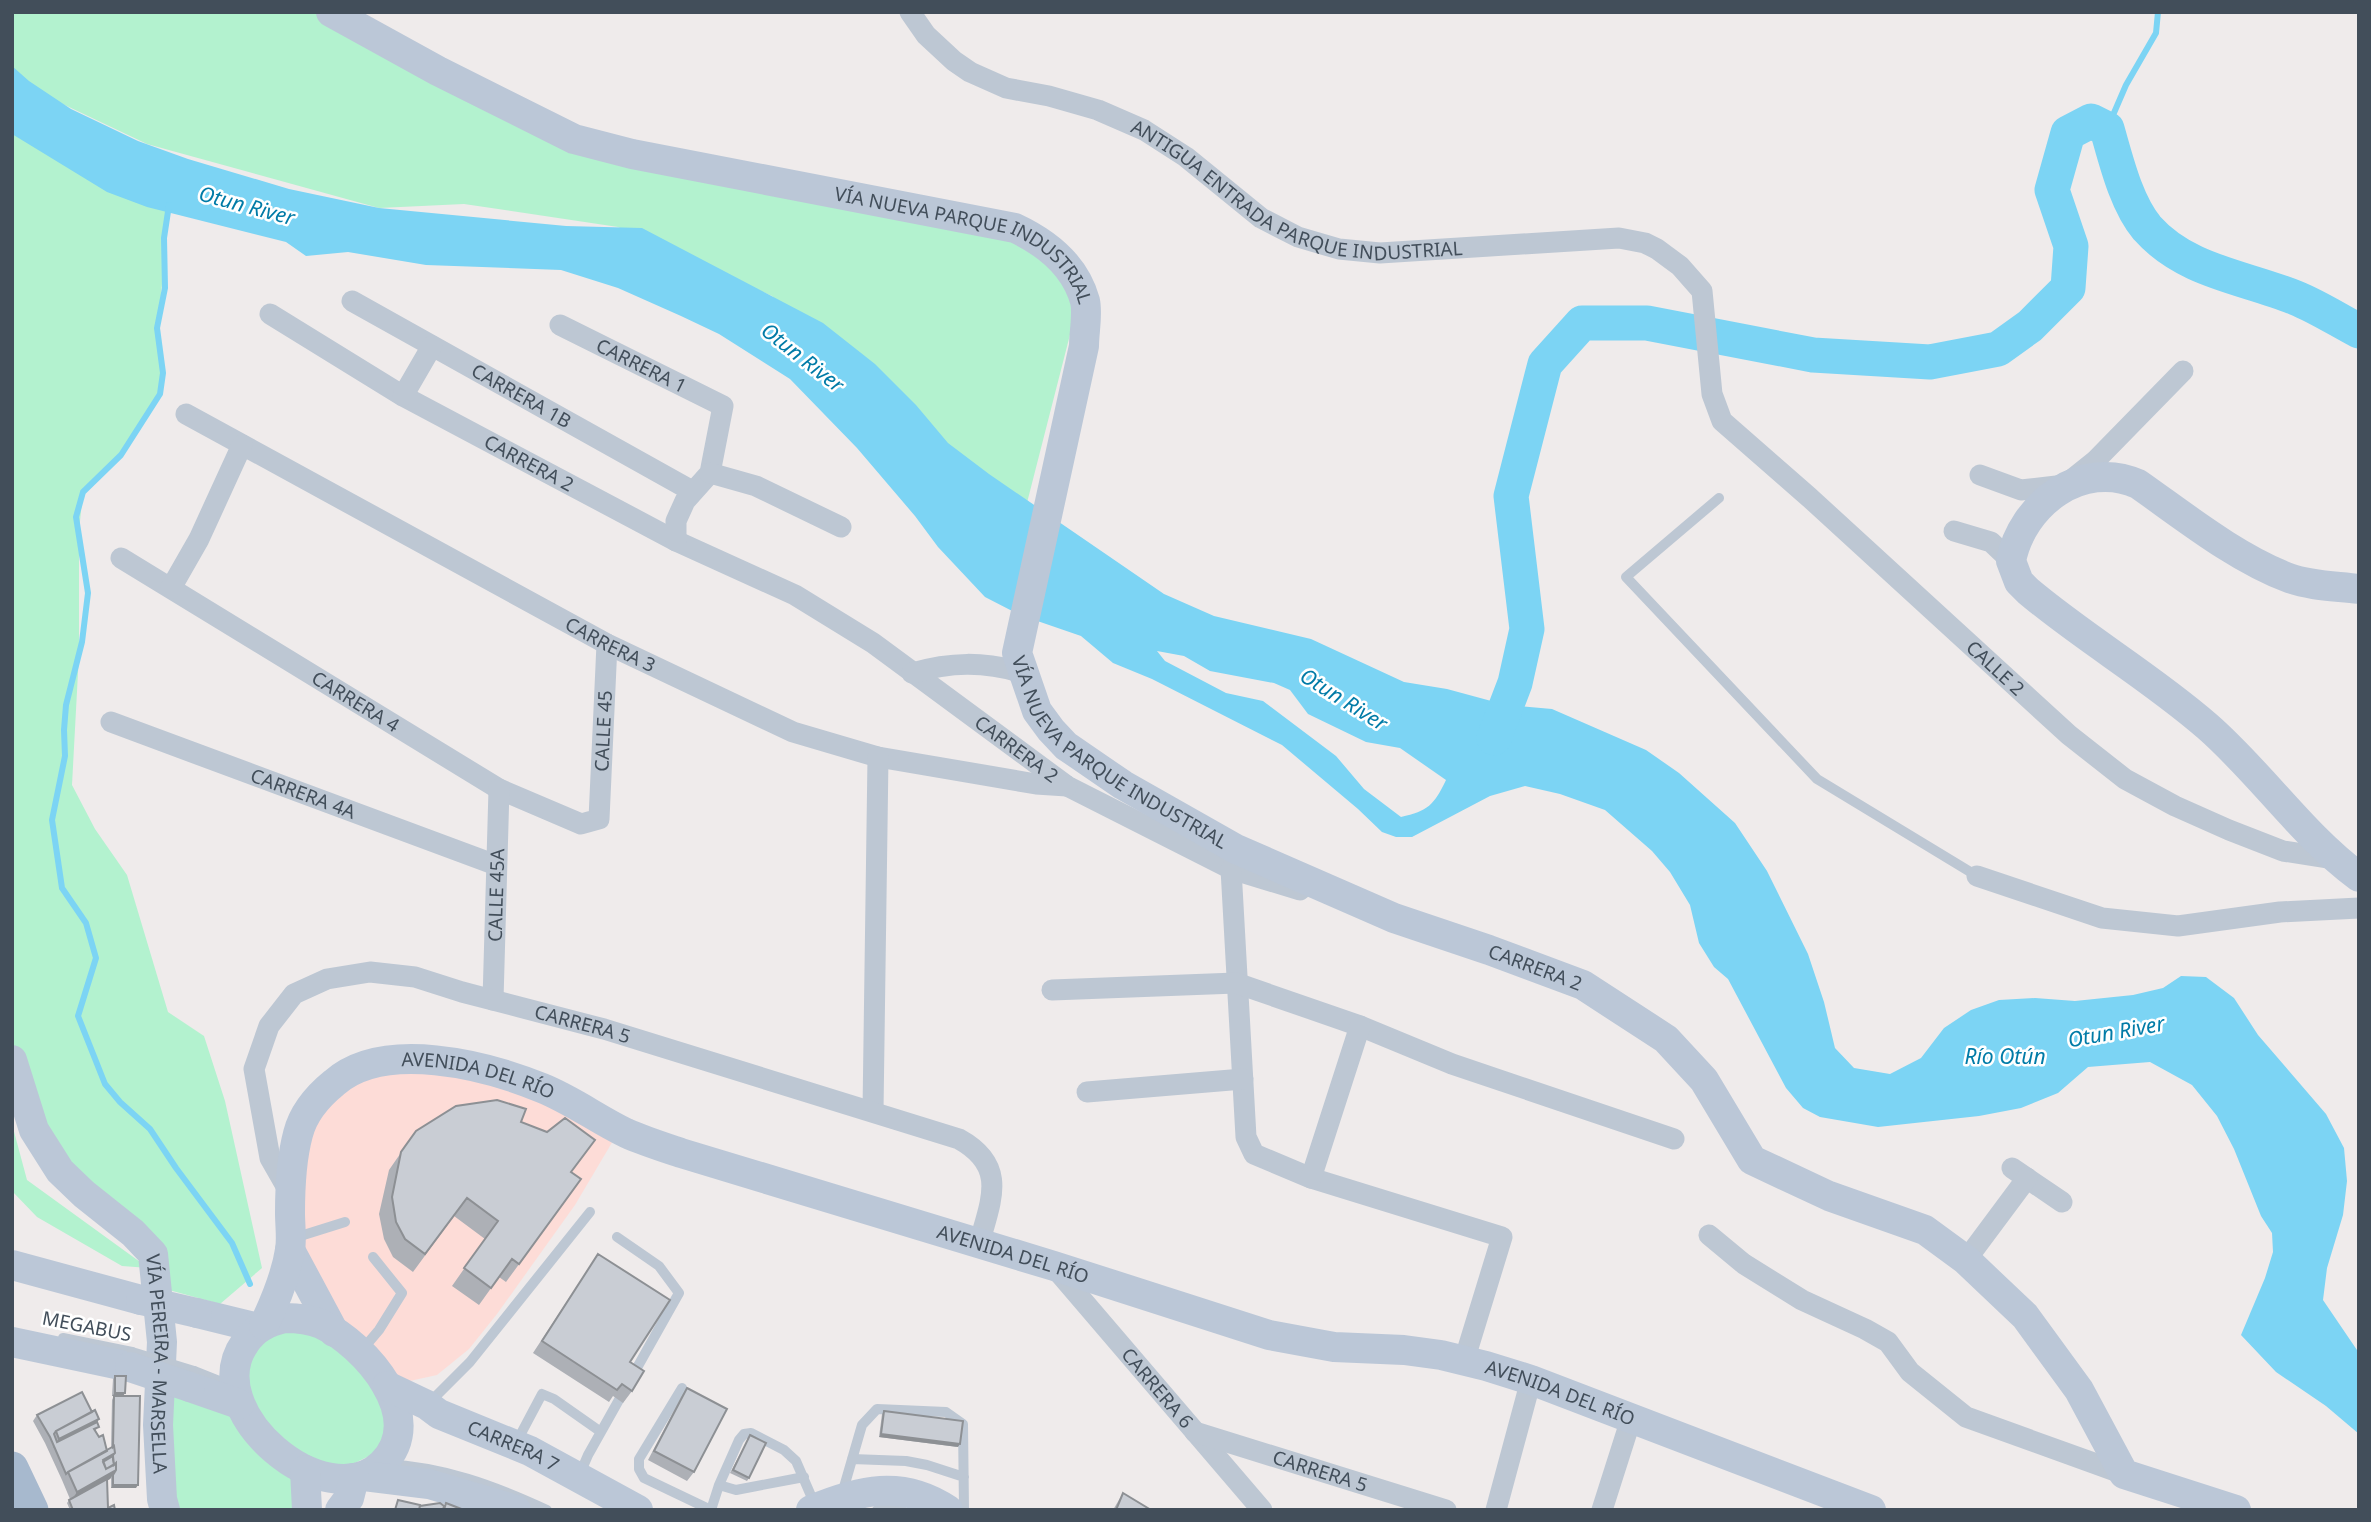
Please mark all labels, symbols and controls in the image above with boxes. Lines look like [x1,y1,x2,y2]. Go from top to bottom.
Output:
street label: ANTIGUA ENTRADA PARQUE INDUSTRIAL [1127,113,1463,266]
water label: Otun River [196,179,300,232]
street label: VÍA NUEVA PARQUE INDUSTRIAL [832,180,1098,307]
water label: Otun River [756,316,852,399]
street label: CARRERA 1 [592,332,691,399]
street label: CARRERA 1B [467,357,576,434]
street label: CARRERA 2 [480,428,579,497]
street label: CARRERA 3 [561,611,660,678]
street label: CALLE 2 [1961,634,2030,701]
street label: VÍA NUEVA PARQUE INDUSTRIAL [1006,652,1232,855]
water label: Otun River [1295,661,1394,738]
street label: CARRERA 4 [307,665,404,738]
street label: CALLE 45 [588,690,618,772]
street label: CARRERA 2 [969,709,1064,788]
street label: CARRERA 4A [247,762,360,825]
street label: CALLE 45A [482,847,510,942]
street label: CARRERA 2 [1485,938,1586,997]
street label: CARRERA 5 [532,998,634,1049]
water label: Otun River [2065,1008,2168,1053]
water label: Río Otún [1964,1042,2046,1070]
street label: AVENIDA DEL RÍO [401,1046,559,1105]
street label: AVENIDA DEL RÍO [934,1218,1092,1289]
street label: VÍA PEREIRA - MARSELLA [140,1253,175,1475]
street label: MEGABUS [40,1305,134,1347]
street label: CARRERA 6 [1116,1342,1199,1434]
street label: AVENIDA DEL RÍO [1482,1354,1639,1432]
street label: CARRERA 7 [463,1414,564,1478]
street label: CARRERA 5 [1269,1444,1371,1498]

